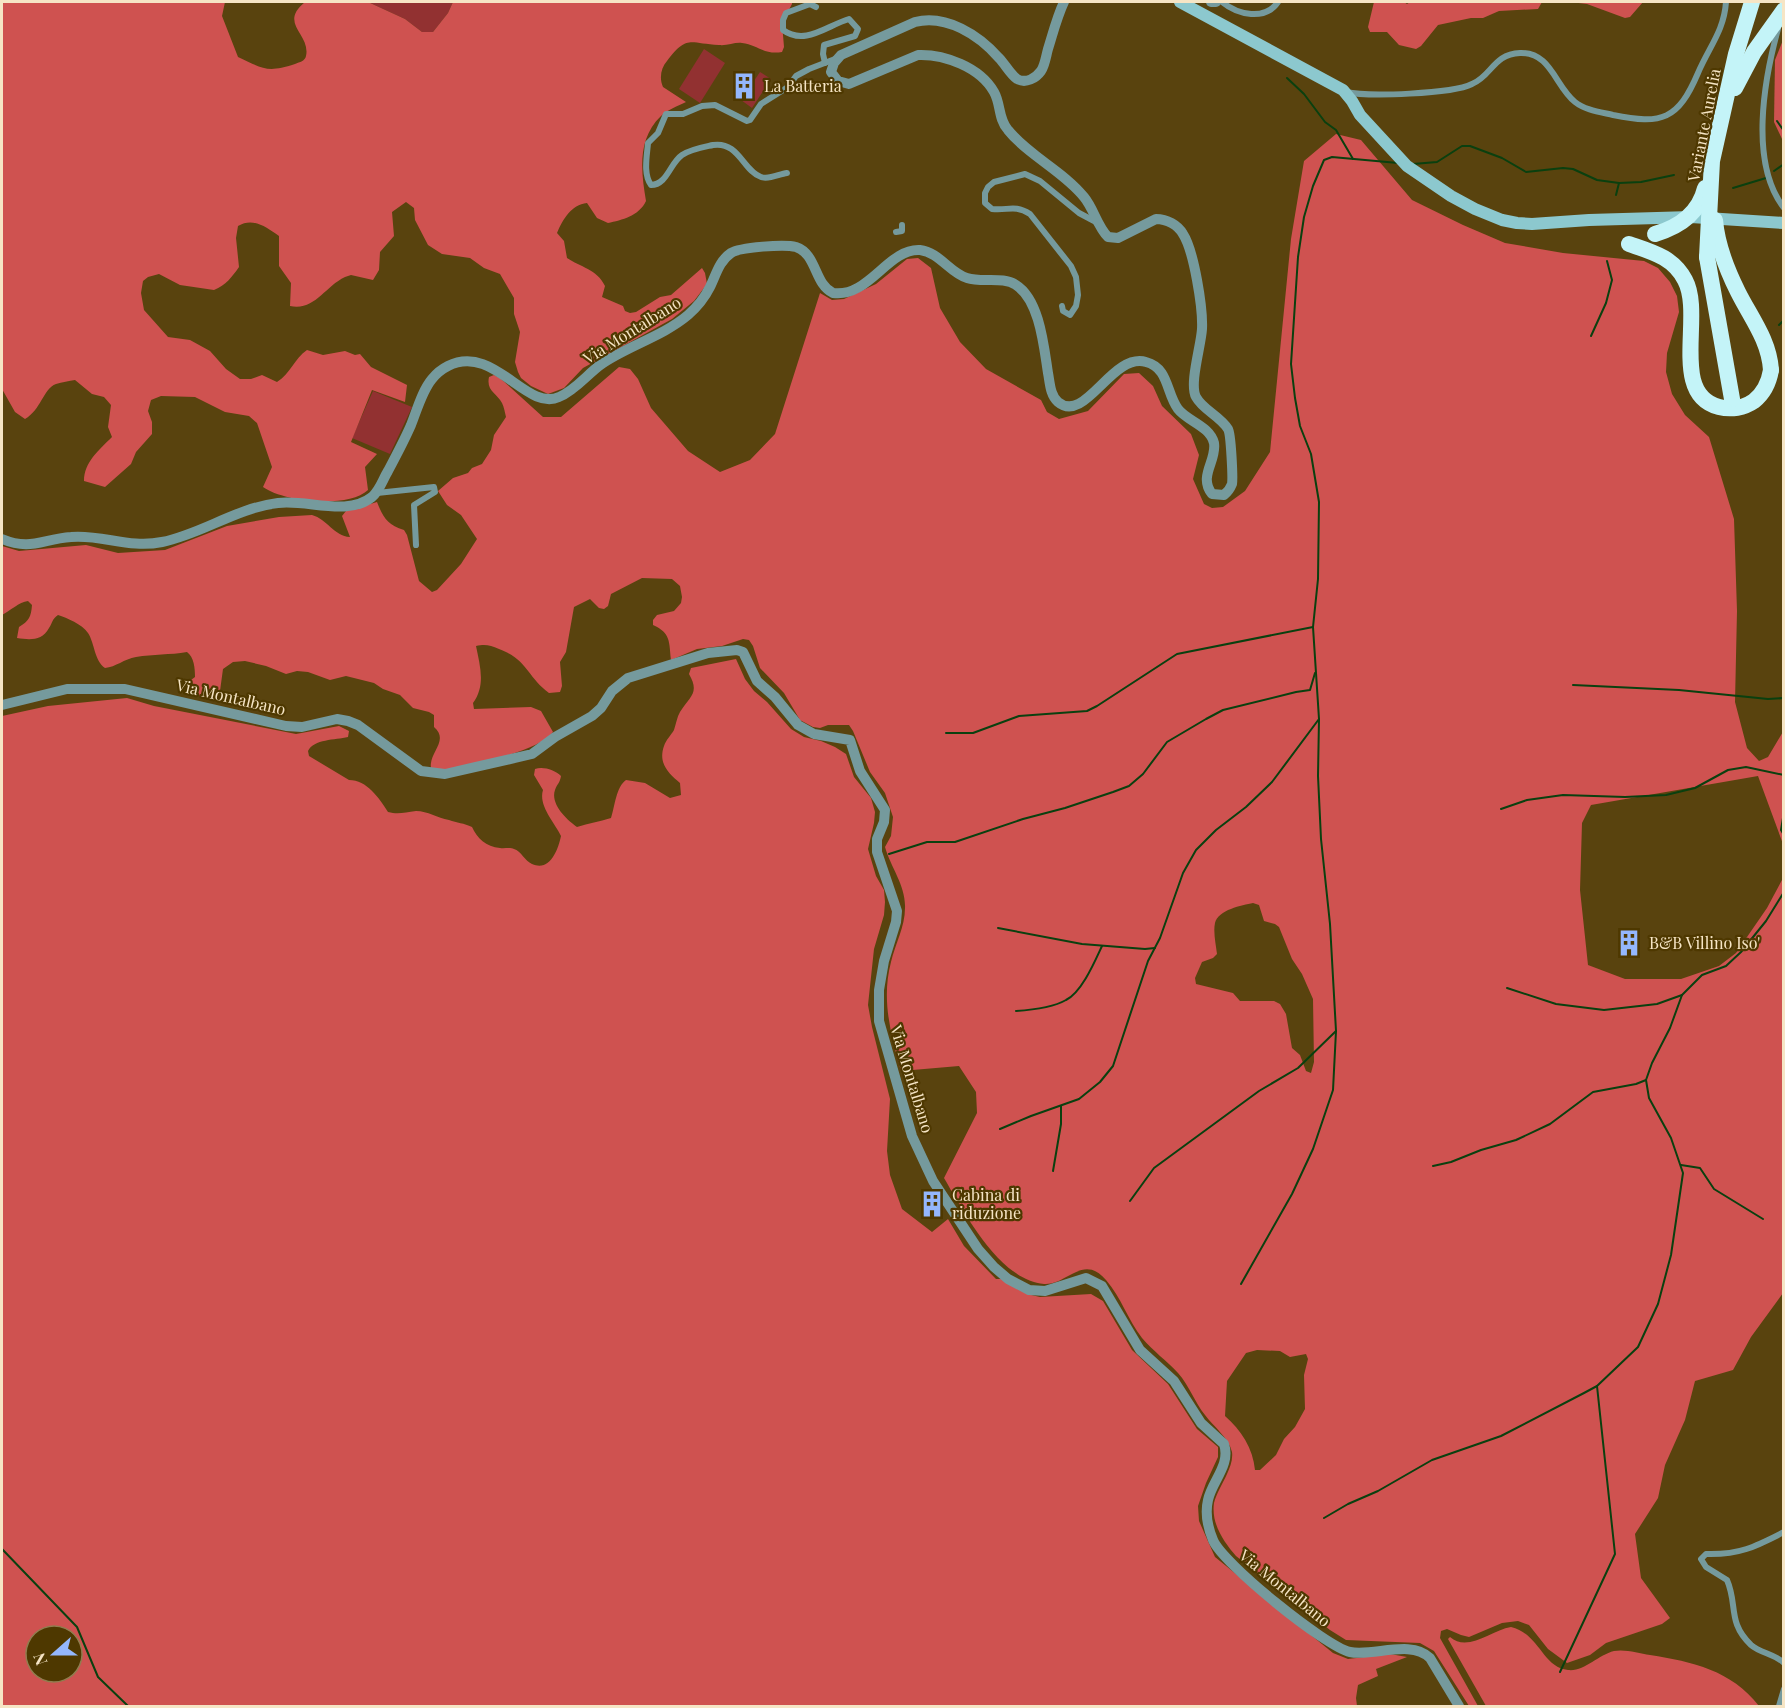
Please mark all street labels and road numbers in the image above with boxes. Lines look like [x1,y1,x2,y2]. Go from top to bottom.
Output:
street label: Variante Aurelia [1682,67,1725,184]
street label: Via Montalbano [578,291,685,369]
street label: Via Montalbano [173,674,288,719]
street label: Via Montalbano [886,1021,939,1135]
street label: Via Montalbano [1235,1544,1335,1631]

